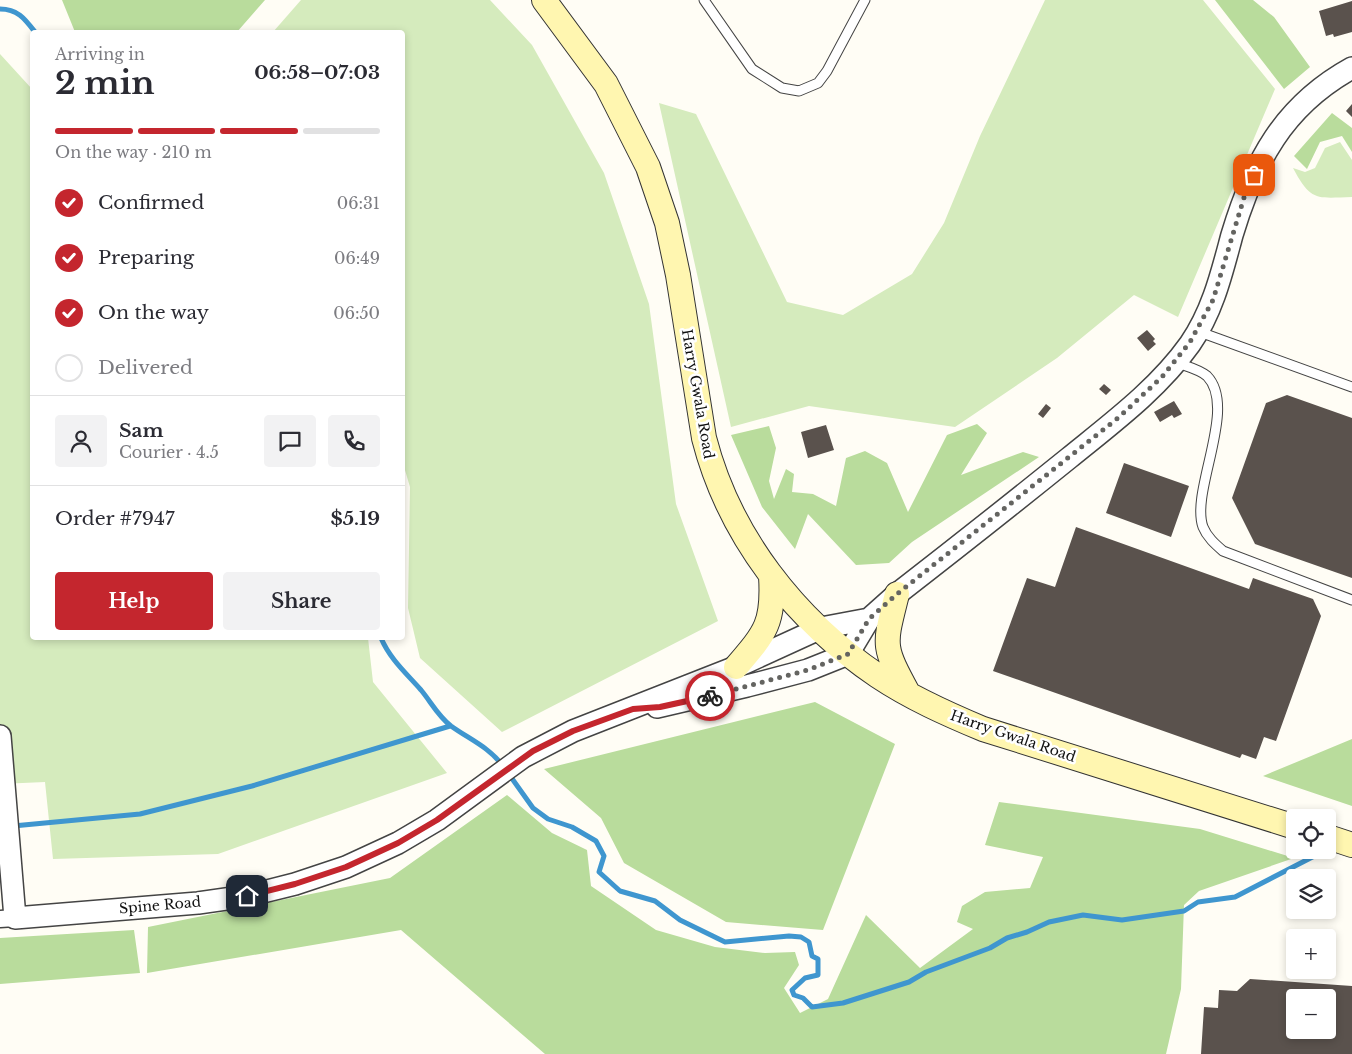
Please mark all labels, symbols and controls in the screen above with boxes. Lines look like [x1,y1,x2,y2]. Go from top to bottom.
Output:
text: Arriving in [55,44,145,64]
text: 06:58–07:03 [254,61,380,84]
text: 2 min [55,63,155,103]
text: On the way · 210 m [55,142,212,162]
pin [1233,154,1275,196]
icon: bag [1240,161,1268,189]
icon: check [55,189,83,217]
text: Confirmed [98,191,204,214]
text: 06:31 [337,193,380,213]
icon: check [55,244,83,272]
text: Preparing [98,246,194,269]
text: 06:49 [334,248,380,268]
icon: check [55,299,83,327]
text: On the way [98,301,209,324]
text: 06:50 [333,303,380,323]
street label: Harry Gwala Road [678,328,718,461]
text: Delivered [98,356,193,379]
button: person [55,415,107,467]
button: chat [264,415,316,467]
button: phone [328,415,380,467]
text: Sam [119,419,164,442]
text: Courier · 4.5 [119,442,219,462]
text: Order #7947 [55,507,175,530]
text: $5.19 [330,507,380,530]
button: Help [55,572,213,630]
button: Share [223,572,380,630]
courier [685,671,735,721]
icon: bike [696,682,724,710]
street label: Harry Gwala Road [948,706,1079,766]
map controls [1286,809,1336,1039]
button: locate [1286,809,1336,859]
button: layers [1286,869,1336,919]
pin [226,875,268,917]
icon: home [233,882,261,910]
street label: Spine Road [118,892,202,918]
button: + [1286,929,1336,979]
button: − [1286,989,1336,1039]

